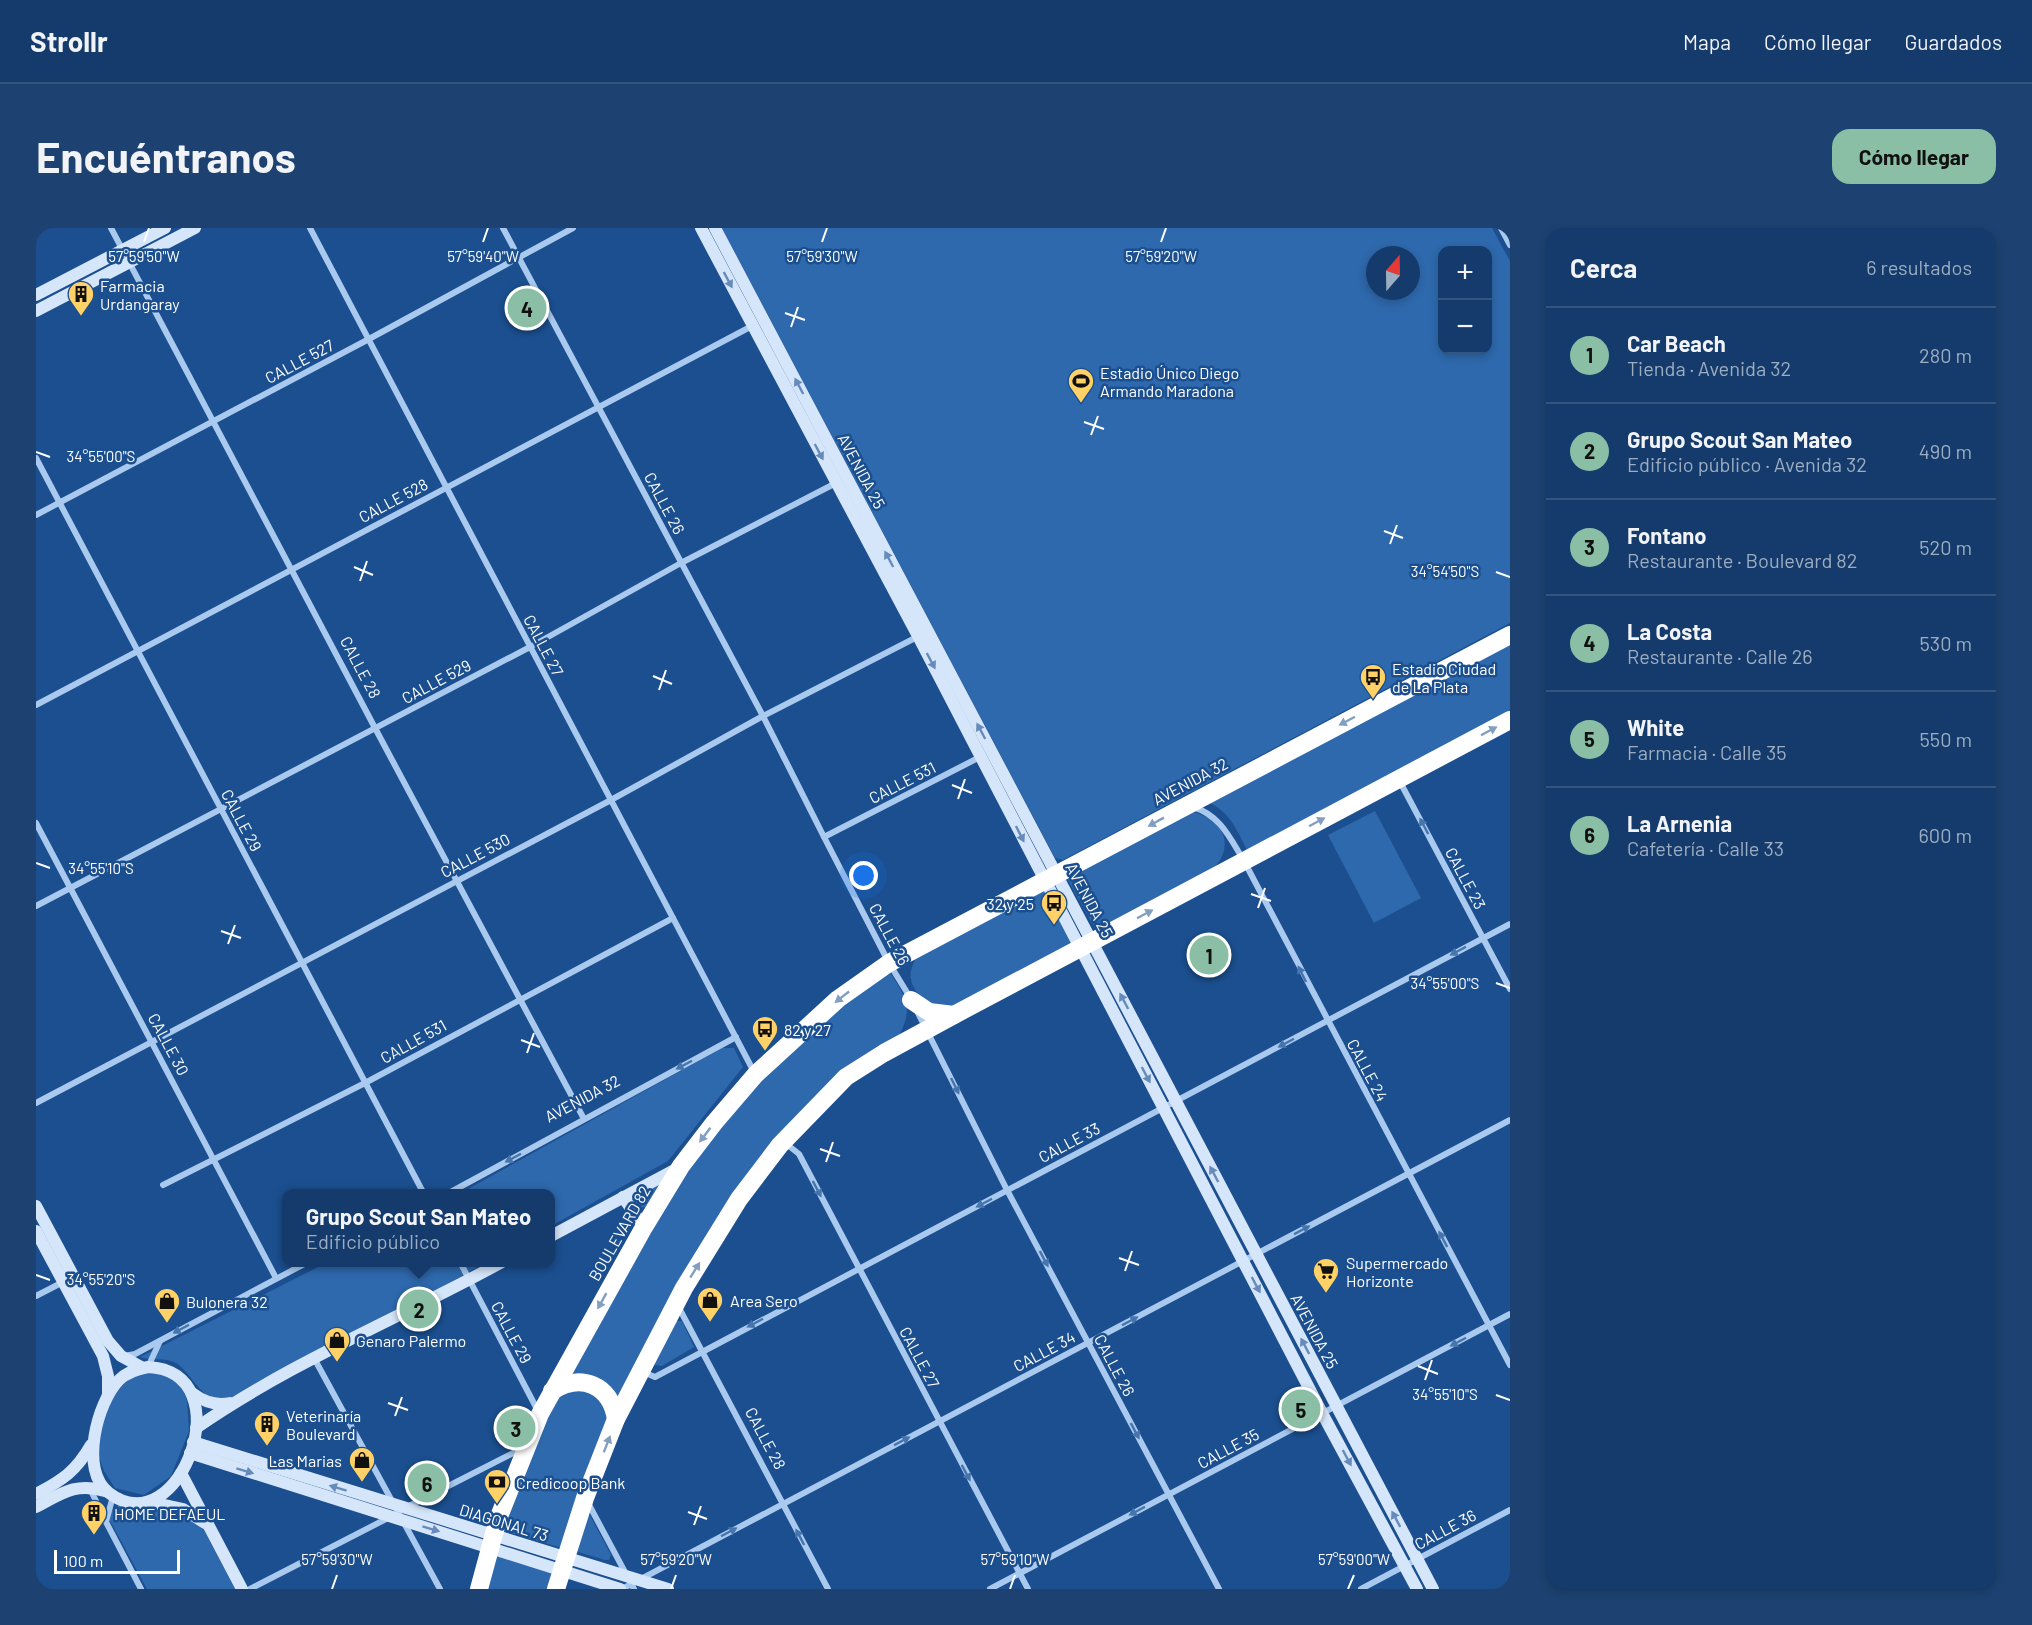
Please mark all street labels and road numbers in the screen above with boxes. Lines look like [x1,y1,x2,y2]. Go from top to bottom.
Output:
street label: CALLE 527 [261,335,337,387]
street label: AVENIDA 25 [834,430,890,512]
street label: CALLE 26 [641,469,689,537]
street label: CALLE 528 [355,474,431,526]
street label: CALLE 27 [520,611,568,679]
street label: CALLE 28 [337,633,385,701]
street label: CALLE 529 [398,655,474,707]
street label: AVENIDA 32 [1149,753,1231,809]
street label: CALLE 531 [865,757,939,807]
street label: CALLE 29 [218,786,266,854]
street label: CALLE 530 [437,829,513,881]
street label: CALLE 23 [1442,844,1490,912]
street label: AVENIDA 25 [1062,859,1118,941]
street label: CALLE 26 [866,900,914,968]
street label: CALLE 30 [145,1010,193,1078]
street label: CALLE 531 [377,1015,449,1067]
street label: CALLE 24 [1344,1036,1392,1104]
street label: AVENIDA 32 [541,1070,623,1126]
street label: CALLE 33 [1035,1118,1103,1166]
street label: BOULEVARD 82 [584,1182,654,1284]
street label: AVENIDA 25 [1287,1290,1343,1372]
street label: CALLE 29 [488,1298,536,1366]
street label: CALLE 27 [896,1323,944,1391]
street label: CALLE 34 [1010,1327,1078,1375]
street label: CALLE 26 [1091,1331,1139,1399]
street label: CALLE 28 [742,1404,790,1472]
street label: CALLE 35 [1194,1424,1262,1472]
street label: DIAGONAL 73 [457,1499,551,1545]
street label: CALLE 36 [1411,1505,1479,1553]

